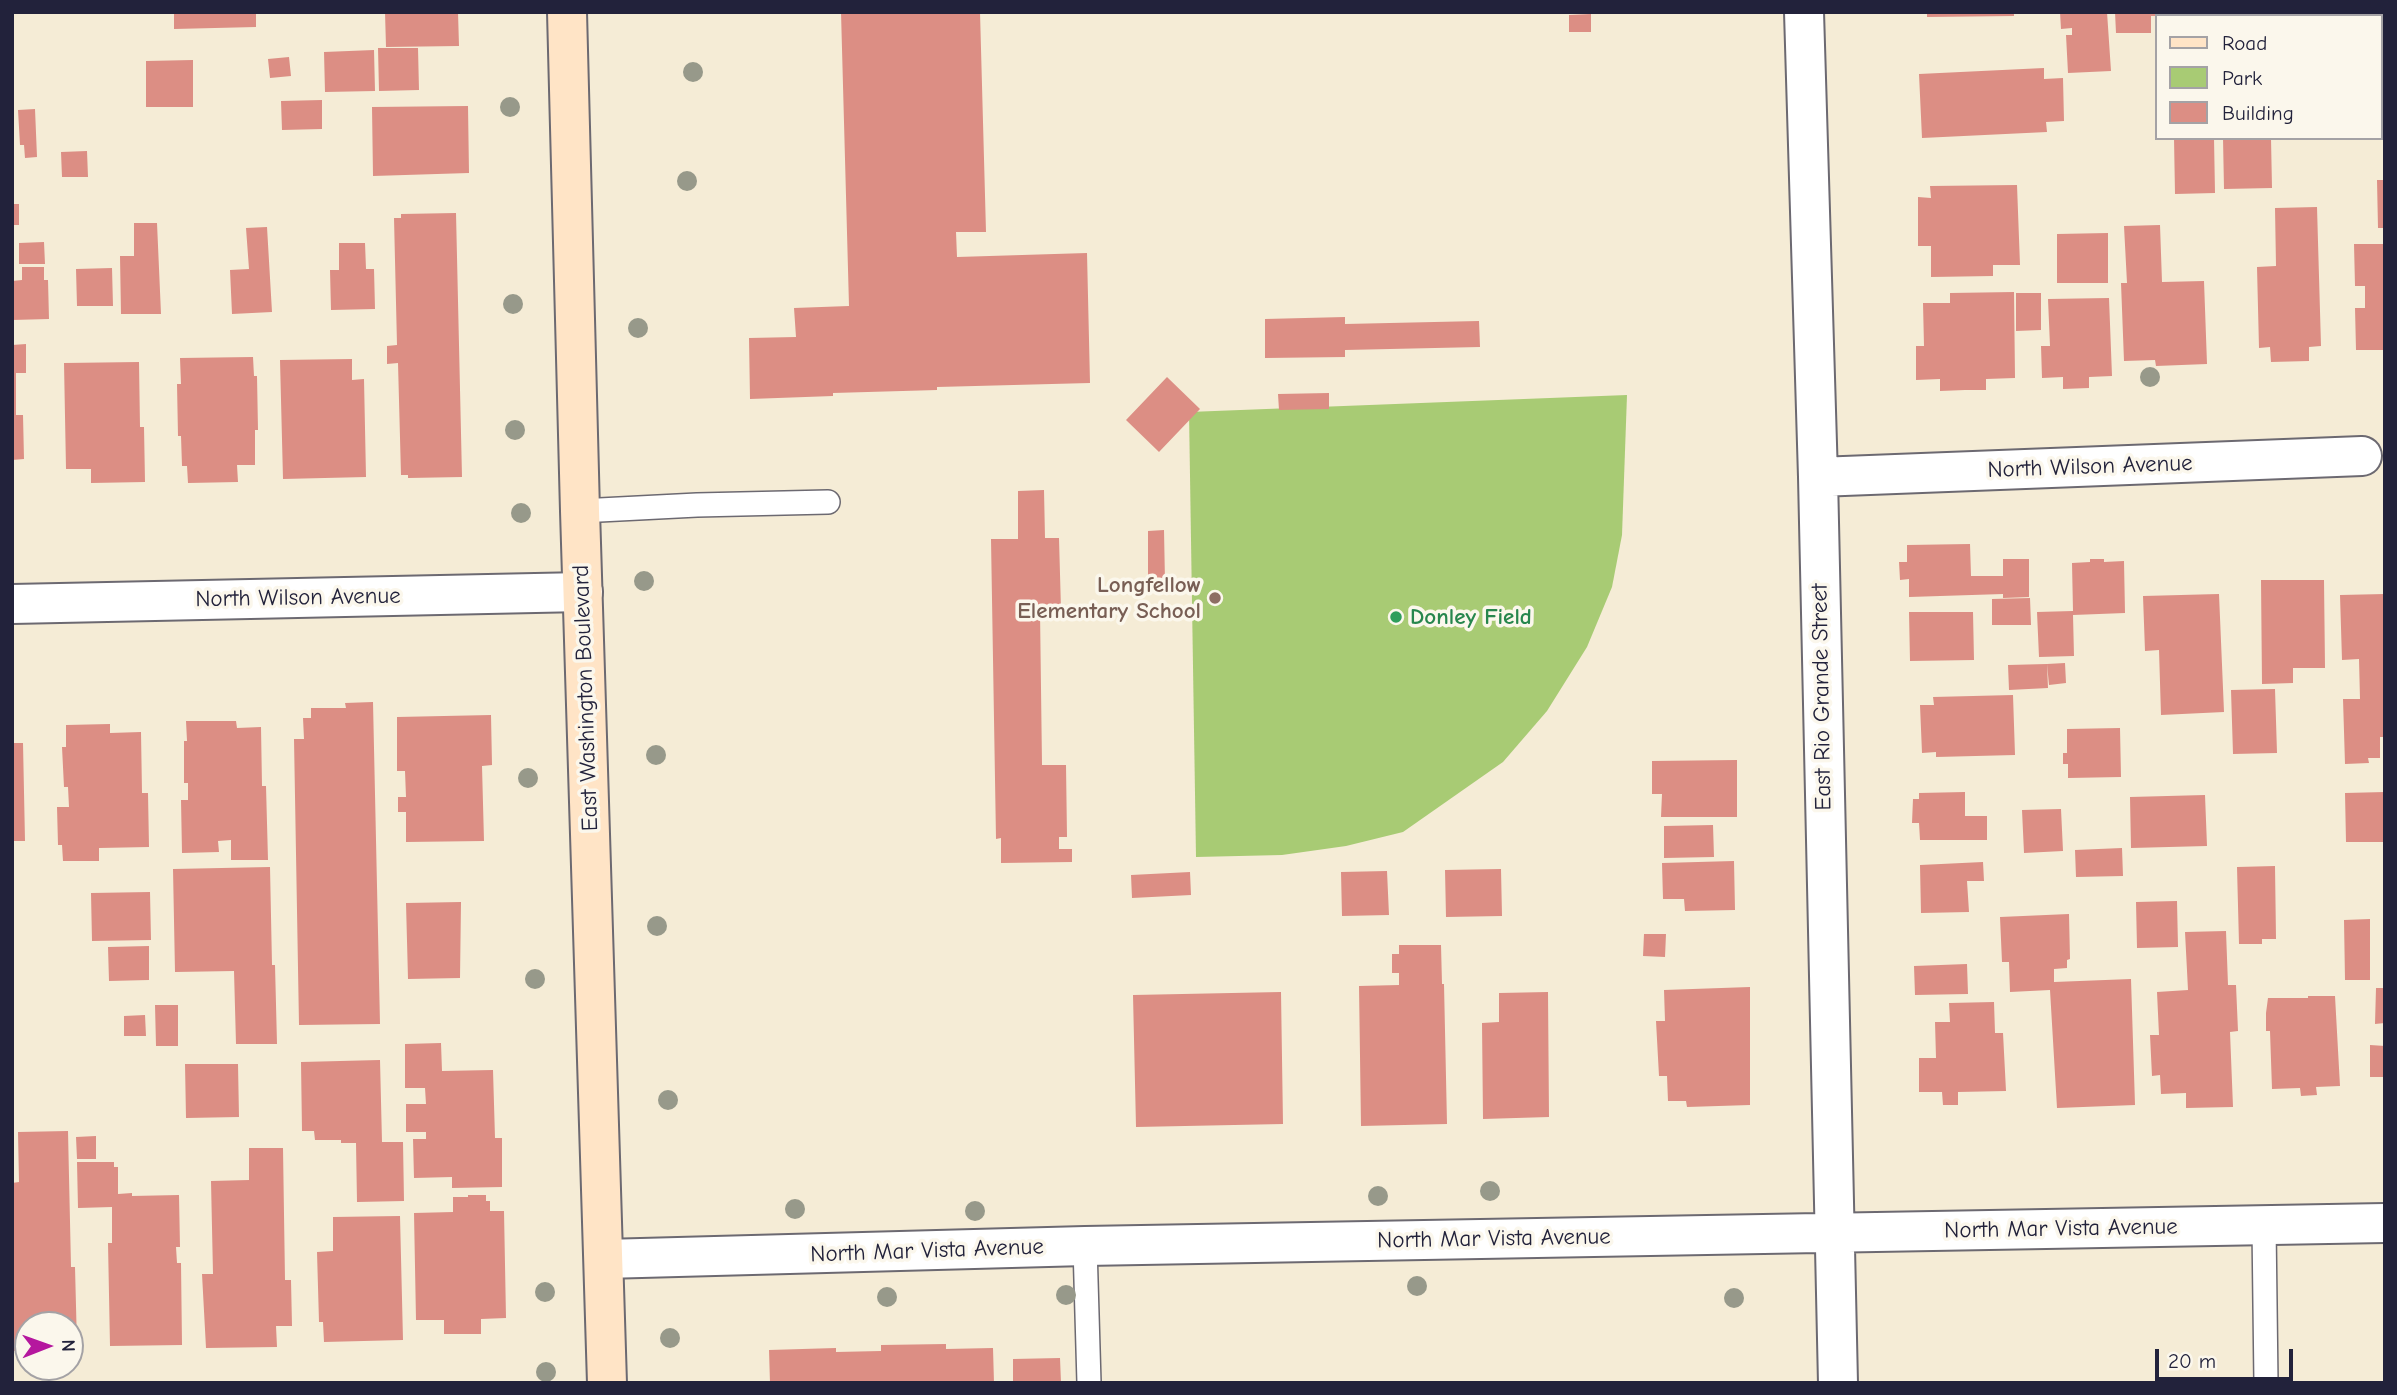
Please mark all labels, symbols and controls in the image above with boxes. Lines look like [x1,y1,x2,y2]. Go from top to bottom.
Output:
legend [2156,14,2383,140]
text: Road [2222,31,2267,55]
text: Park [2222,66,2262,90]
text: Building [2222,101,2294,125]
street label: North Wilson Avenue [1987,450,2193,484]
street label: East Washington Boulevard [568,564,604,832]
place label: Longfellow Elementary School [1017,571,1201,625]
street label: North Wilson Avenue [195,582,401,614]
street label: East Rio Grande Street [1806,583,1838,811]
marker: Longfellow Elementary School [1207,590,1223,606]
place label: Donley Field [1410,603,1532,631]
marker: Donley Field [1388,609,1404,625]
street label: North Mar Vista Avenue [1944,1213,2178,1245]
street label: North Mar Vista Avenue [1377,1223,1611,1255]
street label: North Mar Vista Avenue [810,1233,1044,1269]
north arrow [14,1311,84,1381]
scale bar [2159,1336,2297,1380]
text: N [57,1339,79,1352]
text: 20 m [2168,1349,2216,1373]

